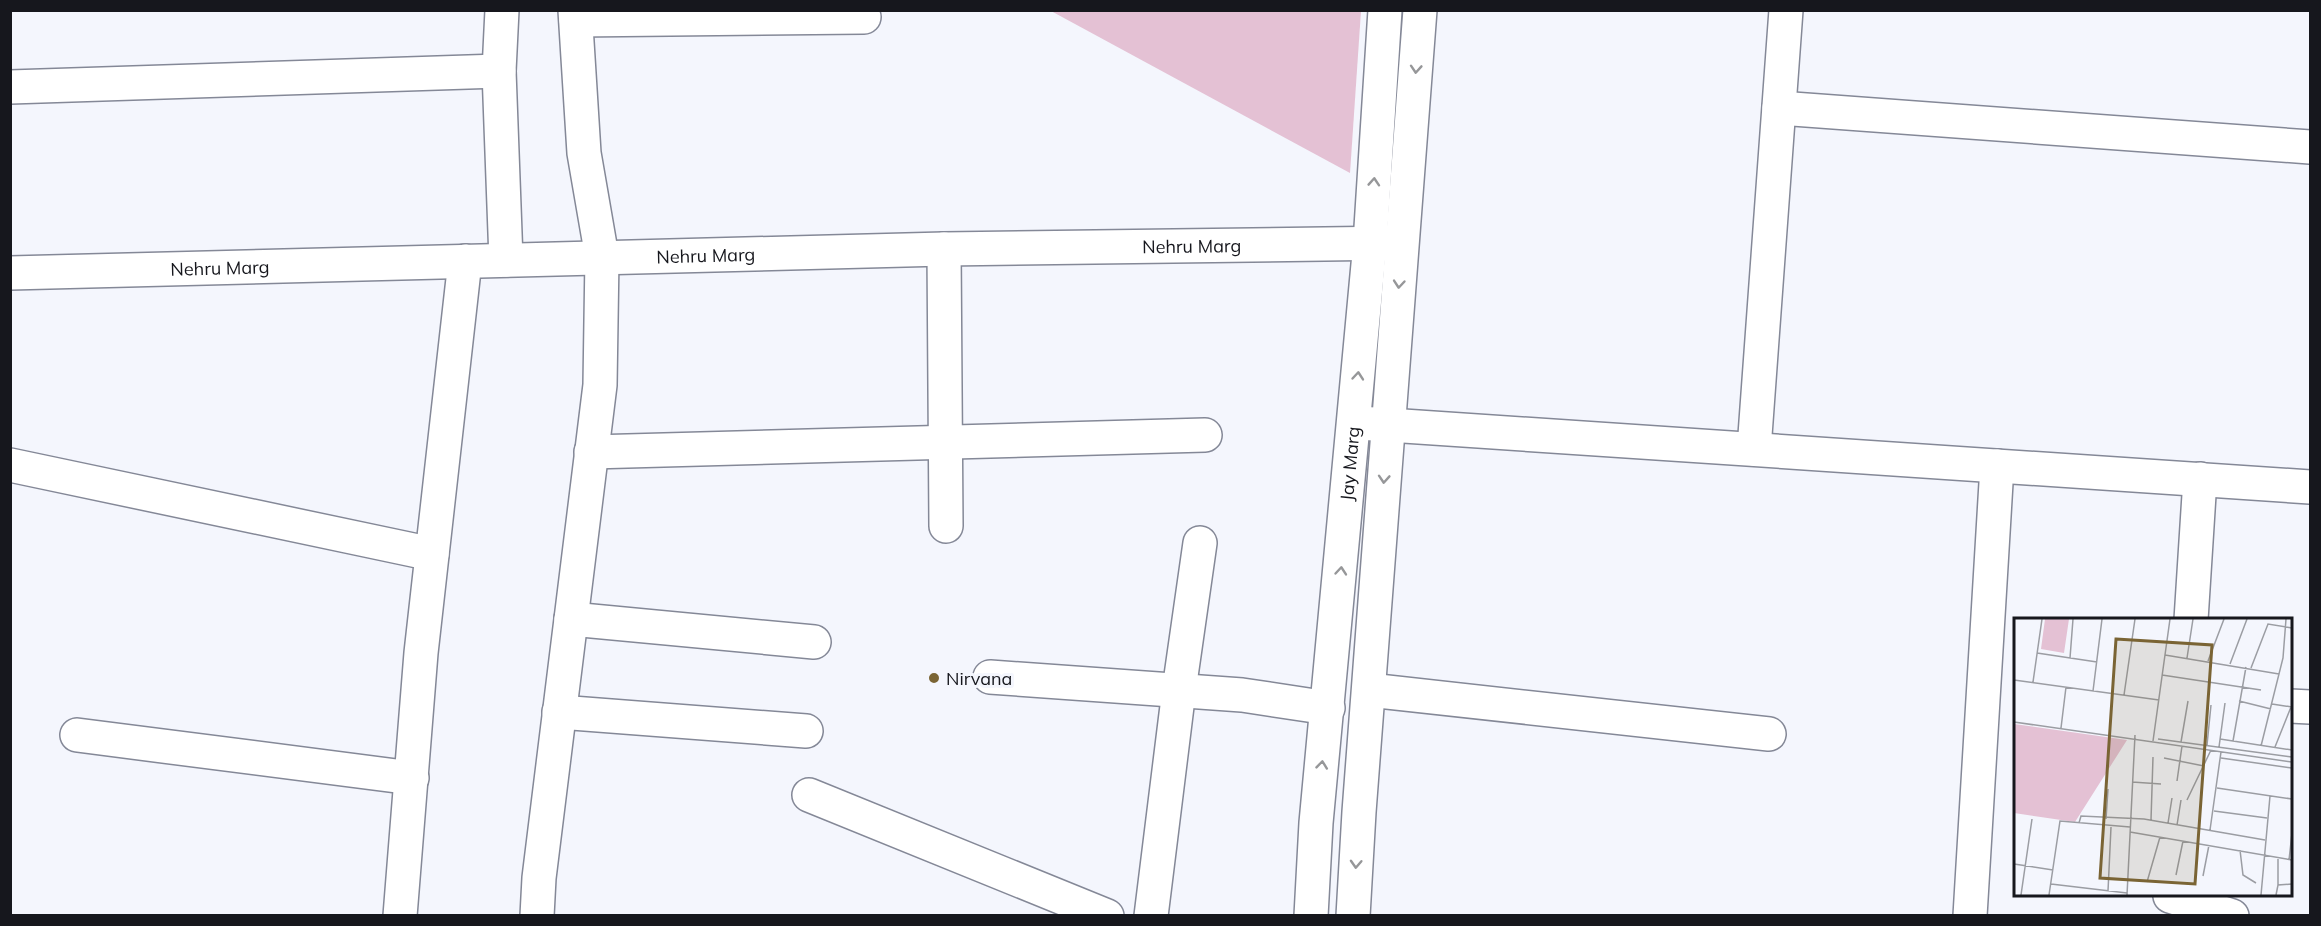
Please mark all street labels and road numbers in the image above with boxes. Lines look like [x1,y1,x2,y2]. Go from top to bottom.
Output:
street label: Nehru Marg [1142,234,1241,258]
street label: Nehru Marg [656,242,756,268]
street label: Nehru Marg [170,255,270,280]
street label: Jay Marg [1335,426,1364,502]

